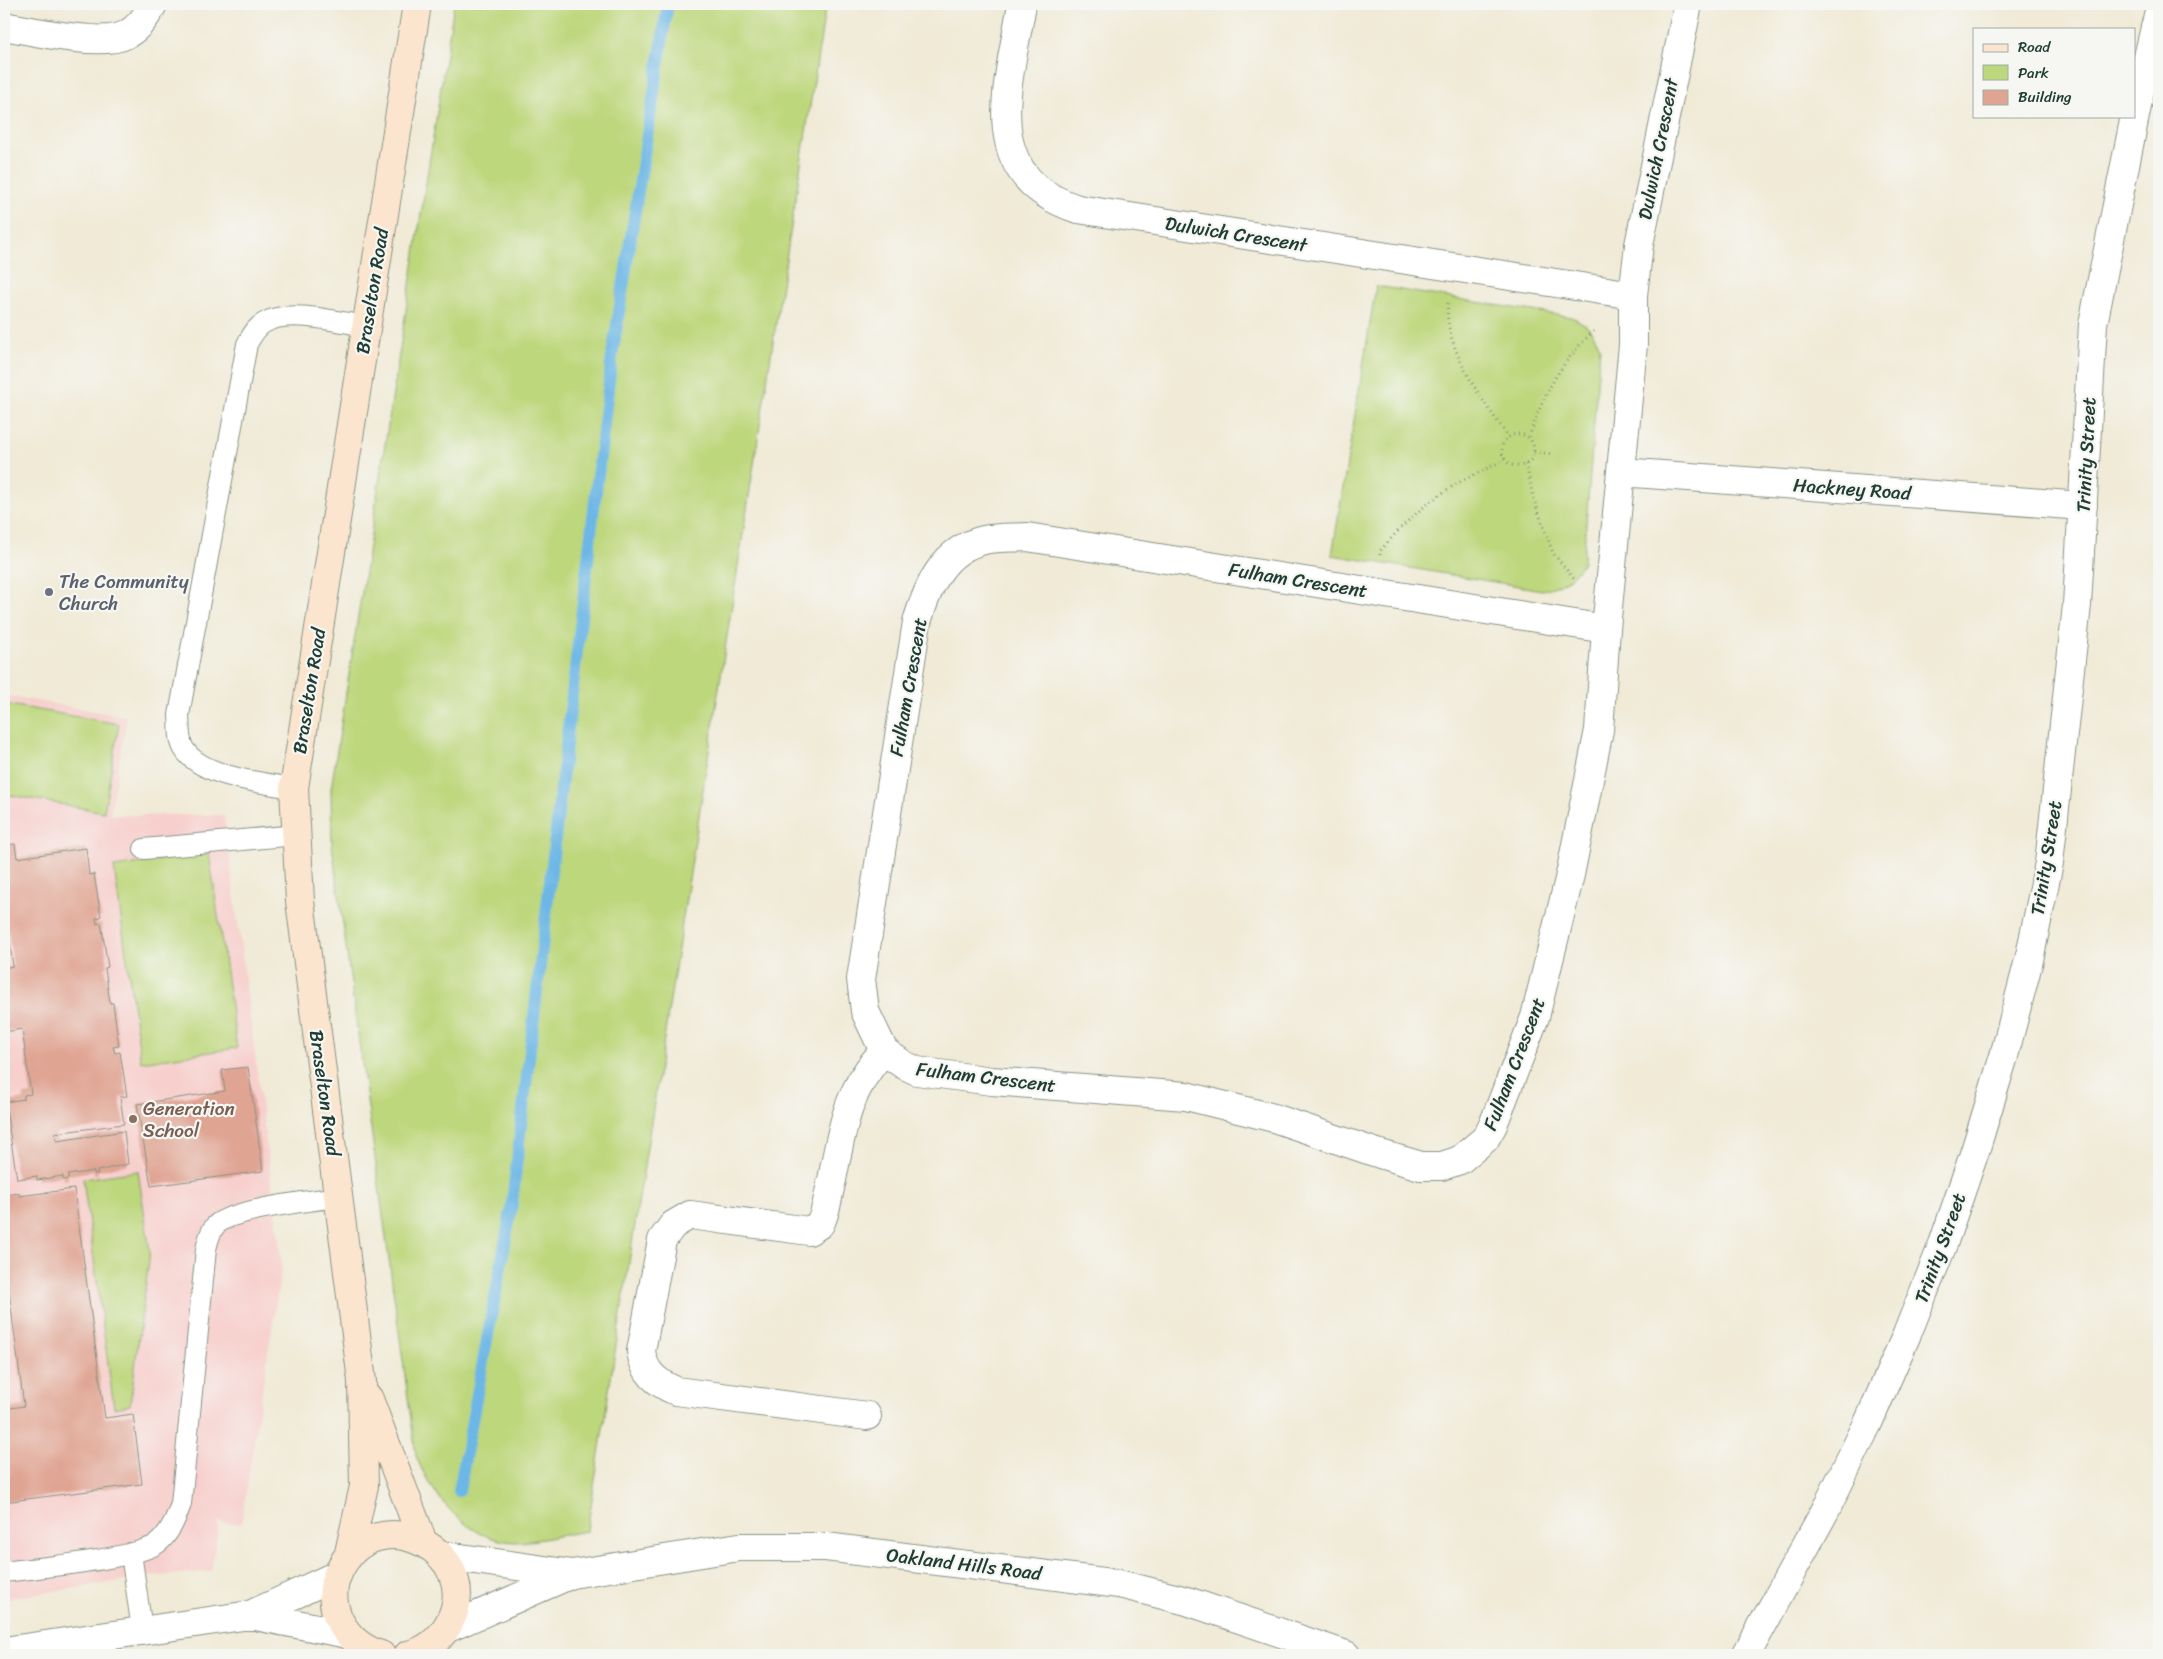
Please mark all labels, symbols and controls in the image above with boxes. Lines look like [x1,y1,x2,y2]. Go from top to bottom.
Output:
legend [1973,28,2136,118]
text: Road [2018,34,2051,60]
text: Park [2018,60,2049,86]
street label: Dulwich Crescent [1628,74,1688,223]
text: Building [2018,84,2072,110]
street label: Dulwich Crescent [1163,206,1311,262]
street label: Braselton Road [346,224,399,356]
street label: Trinity Street [2066,396,2106,514]
street label: Hackney Road [1792,468,1913,510]
street label: Fulham Crescent [1226,553,1370,607]
place label: The Community Church [59,565,189,620]
marker: The Community Church [43,586,55,598]
street label: Fulham Crescent [880,615,936,759]
street label: Braselton Road [283,624,336,756]
street label: Trinity Street [2021,798,2071,918]
street label: Fulham Crescent [1473,993,1555,1135]
street label: Braselton Road [300,1028,350,1160]
street label: Fulham Crescent [914,1052,1058,1102]
place label: Generation School [143,1092,235,1147]
marker: Generation School [127,1113,139,1125]
street label: Trinity Street [1905,1188,1975,1308]
street label: Oakland Hills Road [885,1538,1044,1590]

